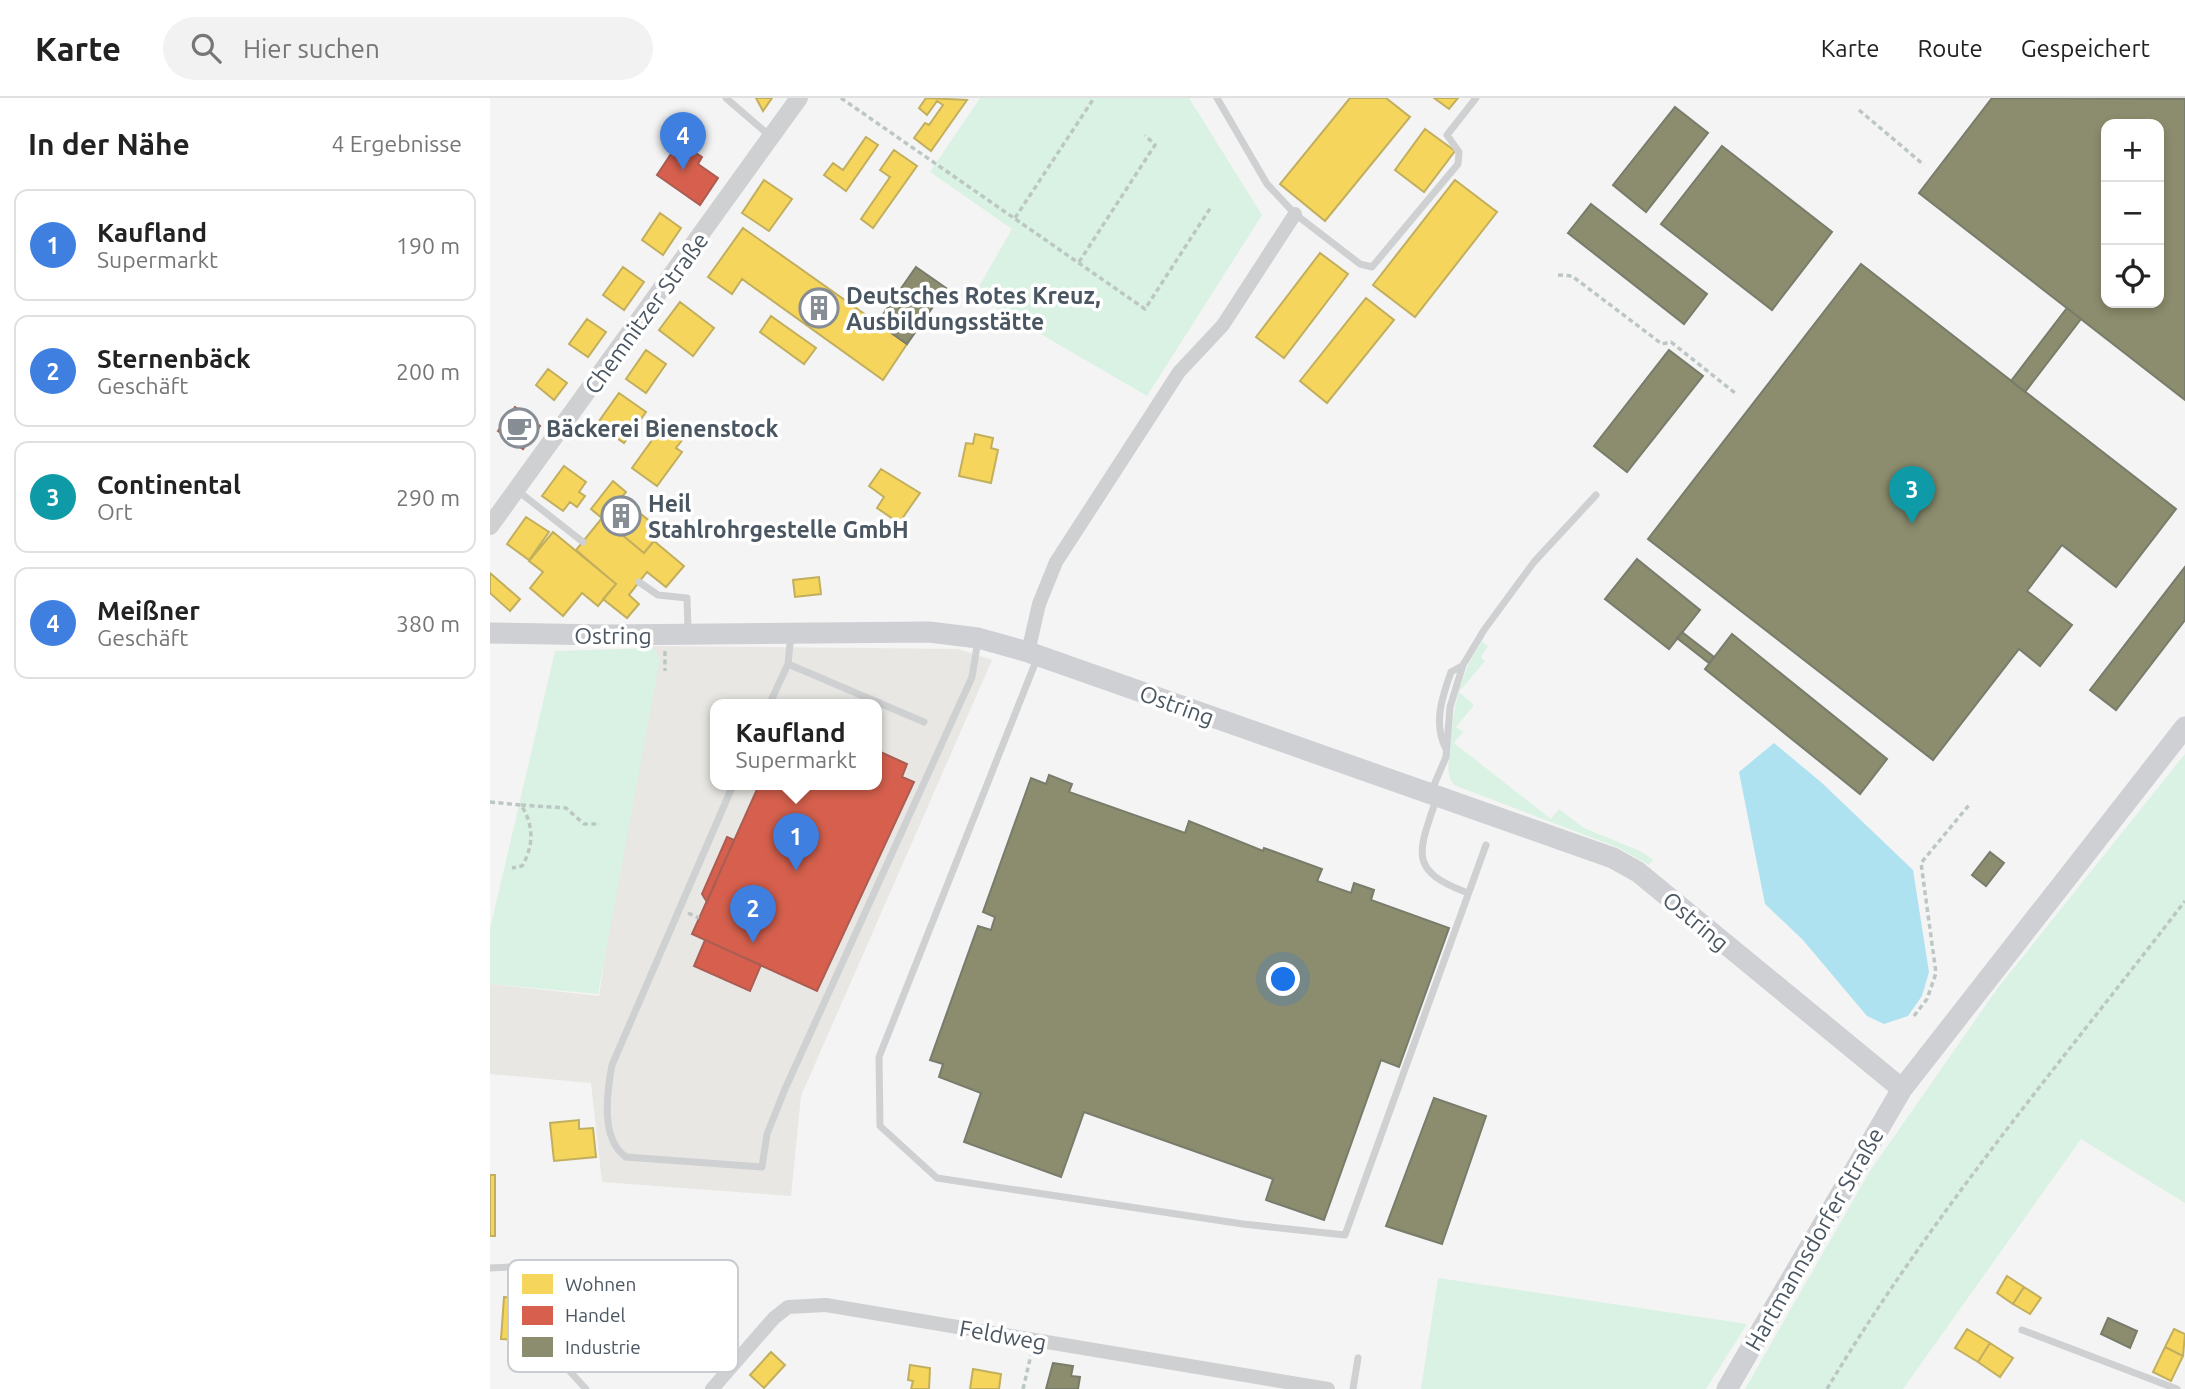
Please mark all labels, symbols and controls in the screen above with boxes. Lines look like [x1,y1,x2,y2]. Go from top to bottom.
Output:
search box [163,17,653,80]
icon: search [187,29,225,67]
text: Karte [35,30,121,67]
text: Hier suchen [243,34,380,63]
text: Karte [1821,35,1879,62]
text: Route [1917,35,1983,62]
text: Gespeichert [2021,35,2150,62]
pin: 4 [660,112,706,170]
map controls [2101,119,2164,308]
button: + [2101,119,2164,182]
text: In der Nähe [28,127,190,161]
text: 4 Ergebnisse [331,131,462,156]
button: − [2101,182,2164,245]
text: Kaufland [97,218,207,247]
street label: Chemnitzer Straße [579,228,713,398]
text: 1 [47,233,59,258]
text: 190 m [396,233,460,258]
button: locate [2101,245,2164,308]
text: Supermarkt [97,247,218,272]
place label: Deutsches Rotes Kreuz, Ausbildungsstätte [846,283,1101,334]
building icon: Deutsches Rotes Kreuz, Ausbildungsstätte [798,287,840,329]
text: Sternenbäck [97,344,251,373]
text: 2 [47,359,59,384]
text: 200 m [396,359,460,384]
text: Geschäft [97,373,188,398]
cafe icon: Bäckerei Bienenstock [498,407,540,449]
place label: Bäckerei Bienenstock [546,416,778,441]
pin: 3 [1889,466,1935,524]
text: Continental [97,470,241,499]
text: 3 [47,485,59,510]
text: 290 m [396,485,460,510]
place label: Heil Stahlrohrgestelle GmbH [648,491,909,542]
building icon: Heil Stahlrohrgestelle GmbH [600,495,642,537]
text: Ort [97,499,133,524]
text: Meißner [97,596,200,625]
text: 4 [47,611,59,636]
text: 380 m [396,611,460,636]
street label: Ostring [574,623,652,648]
text: Geschäft [97,625,188,650]
street label: Ostring [1136,680,1218,730]
popup [710,699,882,790]
text: Kaufland [735,718,846,747]
text: Supermarkt [735,747,857,772]
pin: 1 [773,813,819,871]
pin: 2 [730,885,776,943]
street label: Ostring [1658,887,1734,955]
your location [1266,962,1300,996]
street label: Hartmannsdorfer Straße [1740,1123,1888,1355]
legend [508,1260,738,1372]
text: Wohnen [565,1273,636,1295]
text: Handel [565,1304,625,1326]
street label: Feldweg [957,1315,1049,1355]
text: Industrie [565,1336,641,1358]

